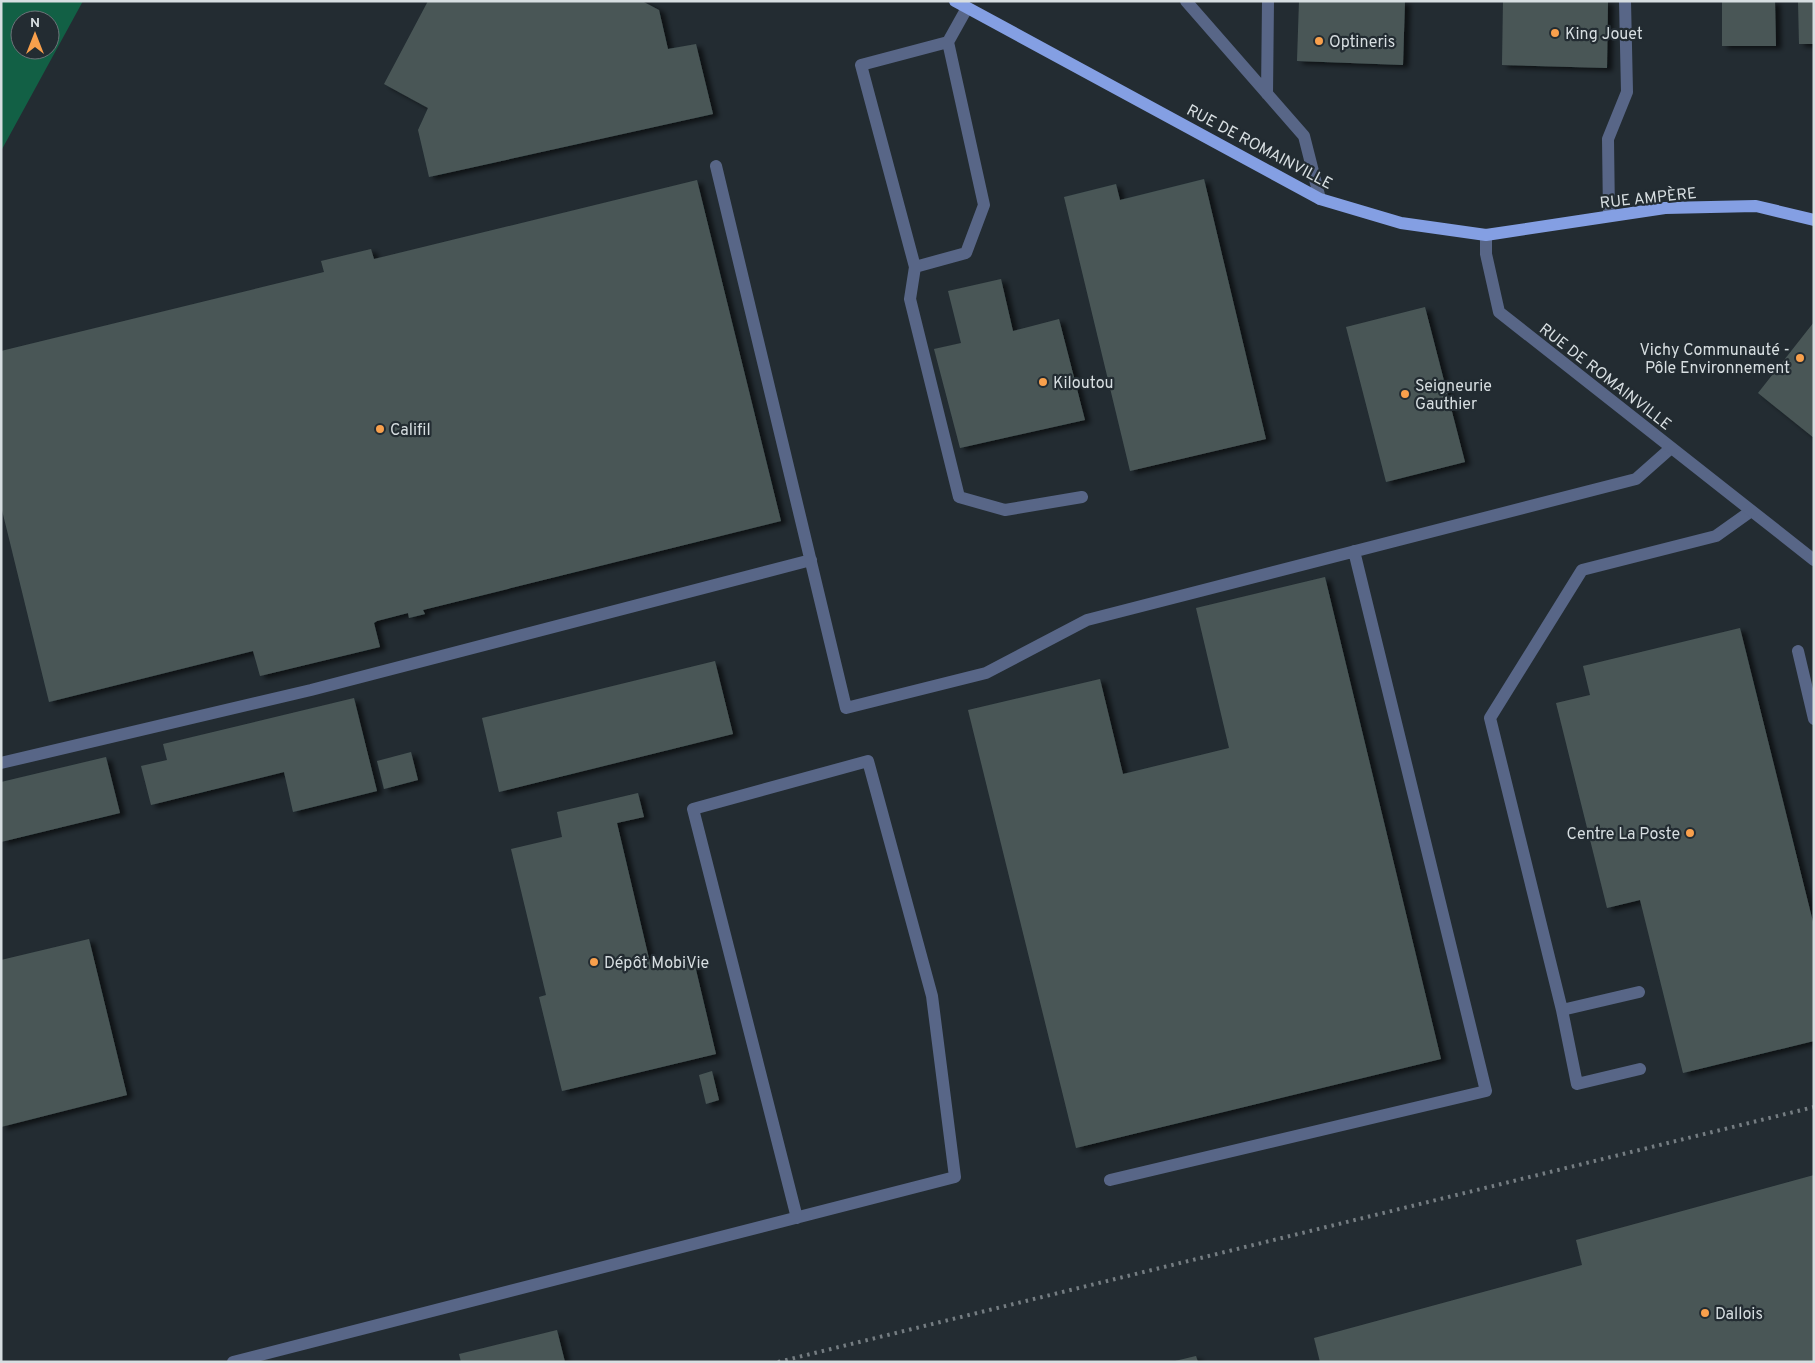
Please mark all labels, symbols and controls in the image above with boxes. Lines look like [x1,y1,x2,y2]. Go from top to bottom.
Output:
north arrow [10,10,60,60]
text: N [30,15,40,32]
place label: King Jouet [1565,25,1643,45]
marker: King Jouet [1549,27,1561,39]
place label: Optineris [1329,33,1395,53]
marker: Optineris [1313,35,1325,47]
street label: RUE DE ROMAINVILLE [1183,101,1335,195]
street label: RUE AMPÈRE [1599,182,1698,214]
street label: RUE DE ROMAINVILLE [1535,320,1675,435]
place label: Vichy Communauté - Pôle Environnement [1639,341,1790,379]
marker: Vichy Communauté - Pôle Environnement [1794,352,1806,364]
place label: Kiloutou [1053,374,1114,394]
marker: Kiloutou [1037,376,1049,388]
place label: Seigneurie Gauthier [1415,377,1492,415]
marker: Seigneurie Gauthier [1399,388,1411,400]
place label: Califil [390,421,431,441]
marker: Califil [374,423,386,435]
place label: Centre La Poste [1567,825,1680,845]
marker: Centre La Poste [1684,827,1696,839]
place label: Dépôt MobiVie [604,954,709,974]
marker: Dépôt MobiVie [588,956,600,968]
place label: Dallois [1715,1305,1763,1325]
marker: Dallois [1699,1307,1711,1319]

